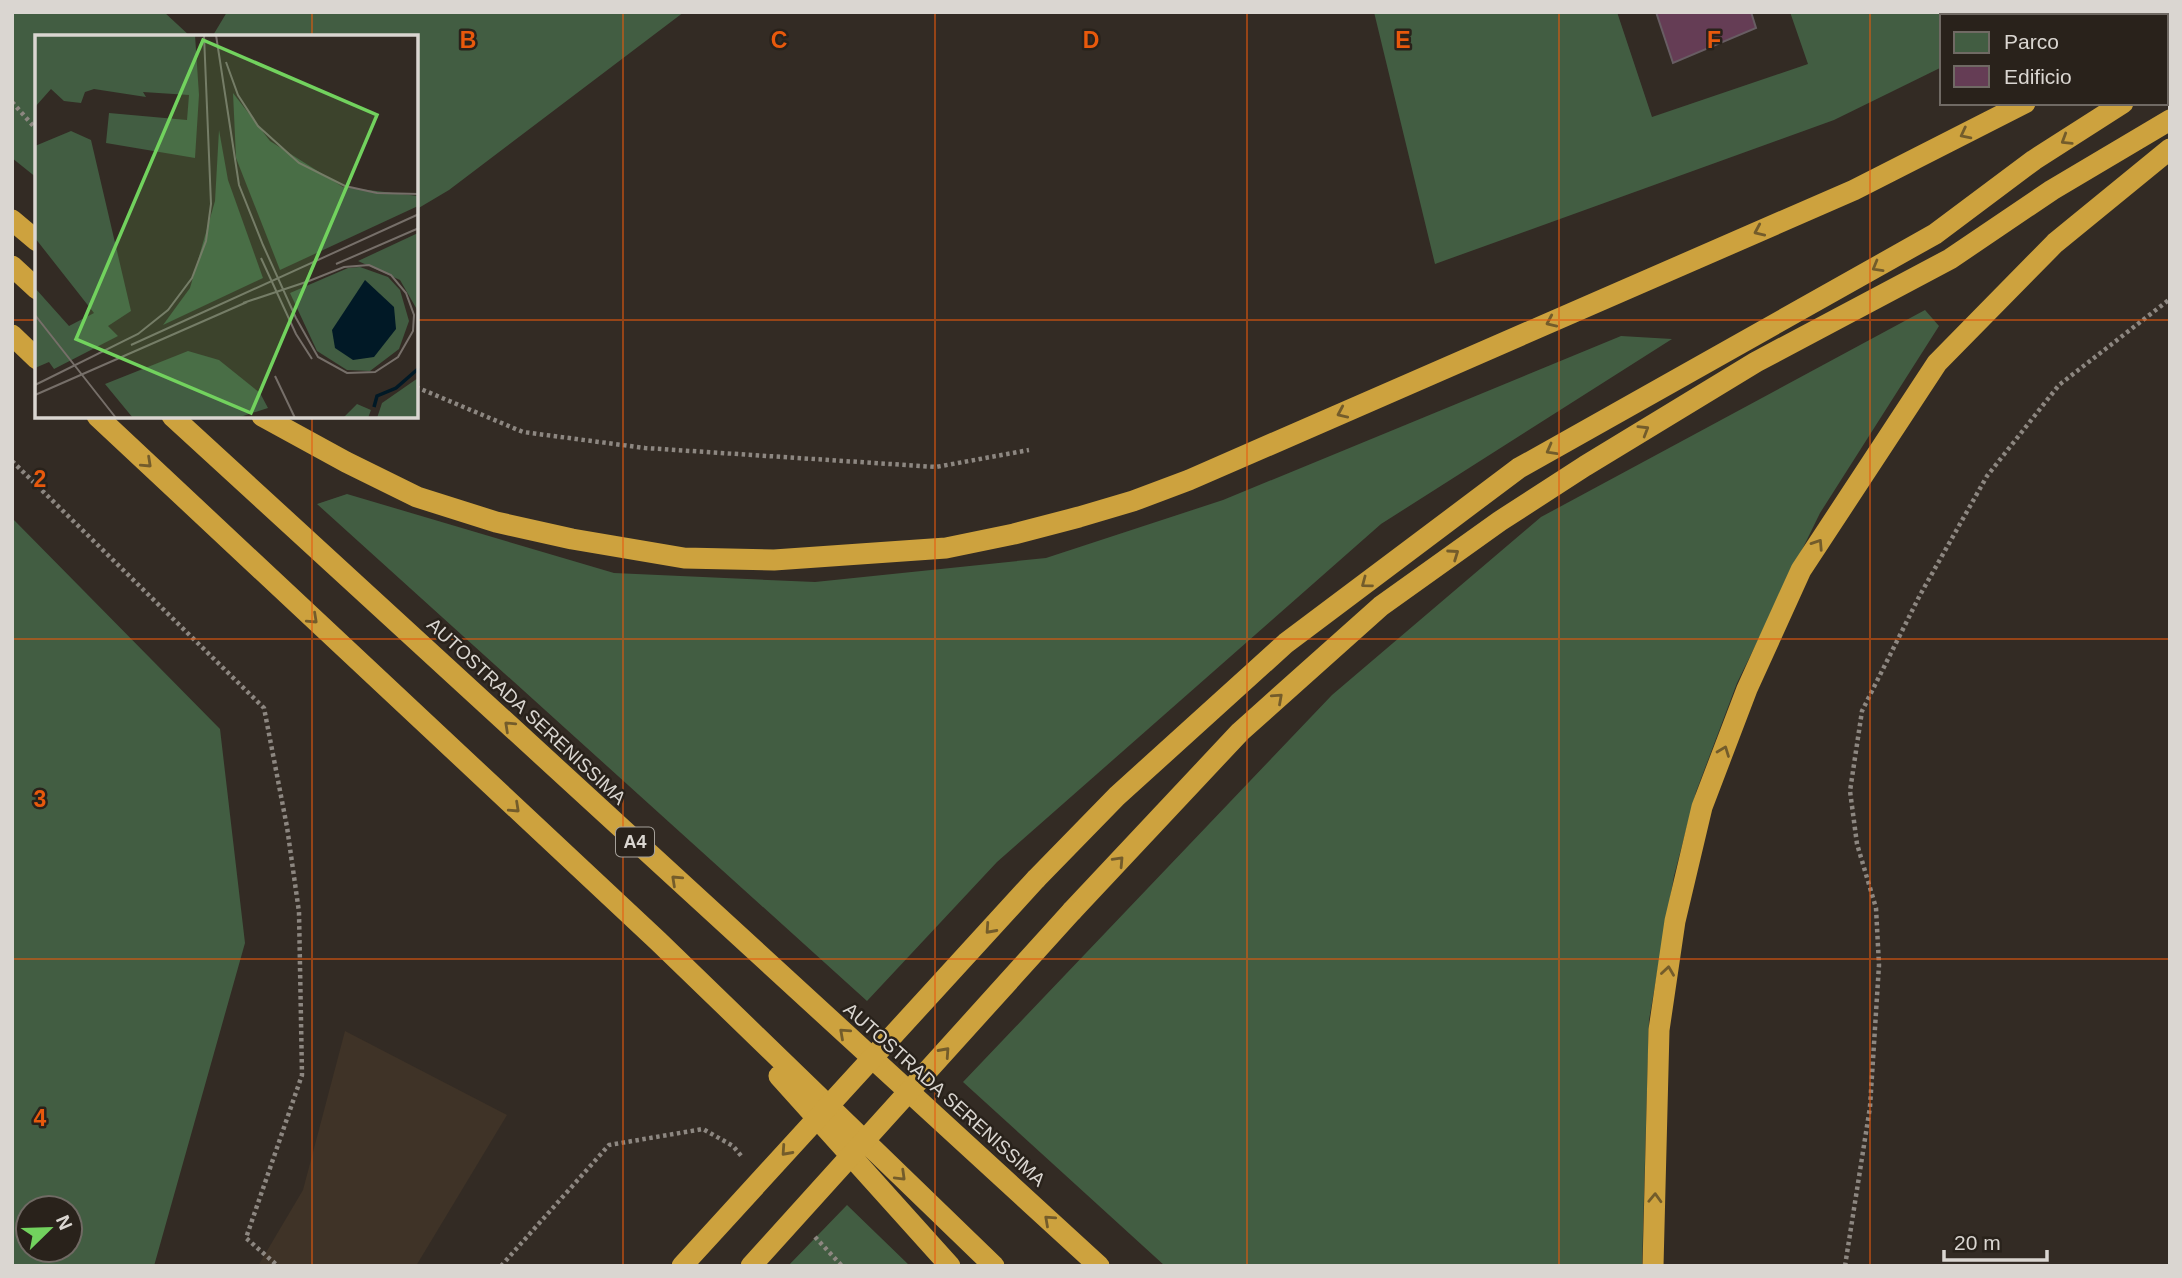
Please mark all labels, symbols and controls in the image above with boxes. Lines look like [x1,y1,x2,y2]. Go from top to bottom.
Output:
legend [1940,14,2168,105]
text: B [460,27,476,53]
text: C [771,27,787,53]
text: D [1083,27,1099,53]
text: E [1395,27,1411,53]
text: F [1707,27,1721,53]
text: Parco [2004,30,2059,53]
inset map [35,35,418,418]
text: Edificio [2004,65,2072,88]
one-way arrow [1959,125,1972,139]
one-way arrow [2060,131,2073,144]
one-way arrow [1754,223,1766,237]
one-way arrow [1872,259,1884,272]
one-way arrow [1545,314,1558,328]
one-way arrow [1337,405,1349,419]
one-way arrow [1637,425,1650,438]
one-way arrow [1546,442,1558,456]
one-way arrow [139,455,152,468]
text: 2 [34,466,46,492]
one-way arrow [1810,539,1823,552]
one-way arrow [1446,550,1459,562]
one-way arrow [1361,575,1374,587]
one-way arrow [305,610,318,623]
street label: AUTOSTRADA SERENISSIMA [423,614,630,809]
one-way arrow [1270,694,1283,706]
one-way arrow [504,722,517,734]
one-way arrow [1715,745,1729,757]
text: 3 [34,786,46,812]
one-way arrow [507,799,520,812]
road number: A4 [616,828,654,856]
one-way arrow [1111,856,1124,869]
one-way arrow [671,876,684,888]
one-way arrow [985,921,998,934]
one-way arrow [1660,965,1675,977]
street label: AUTOSTRADA SERENISSIMA [840,998,1050,1191]
one-way arrow [839,1029,852,1042]
one-way arrow [937,1047,949,1060]
text: 4 [34,1105,47,1131]
one-way arrow [782,1143,795,1156]
one-way arrow [893,1168,906,1181]
one-way arrow [1647,1192,1663,1202]
north arrow [14,1194,84,1264]
text: N [52,1212,77,1233]
one-way arrow [1044,1215,1057,1228]
scale bar [1944,1218,2047,1262]
text: 20 m [1954,1231,2001,1254]

